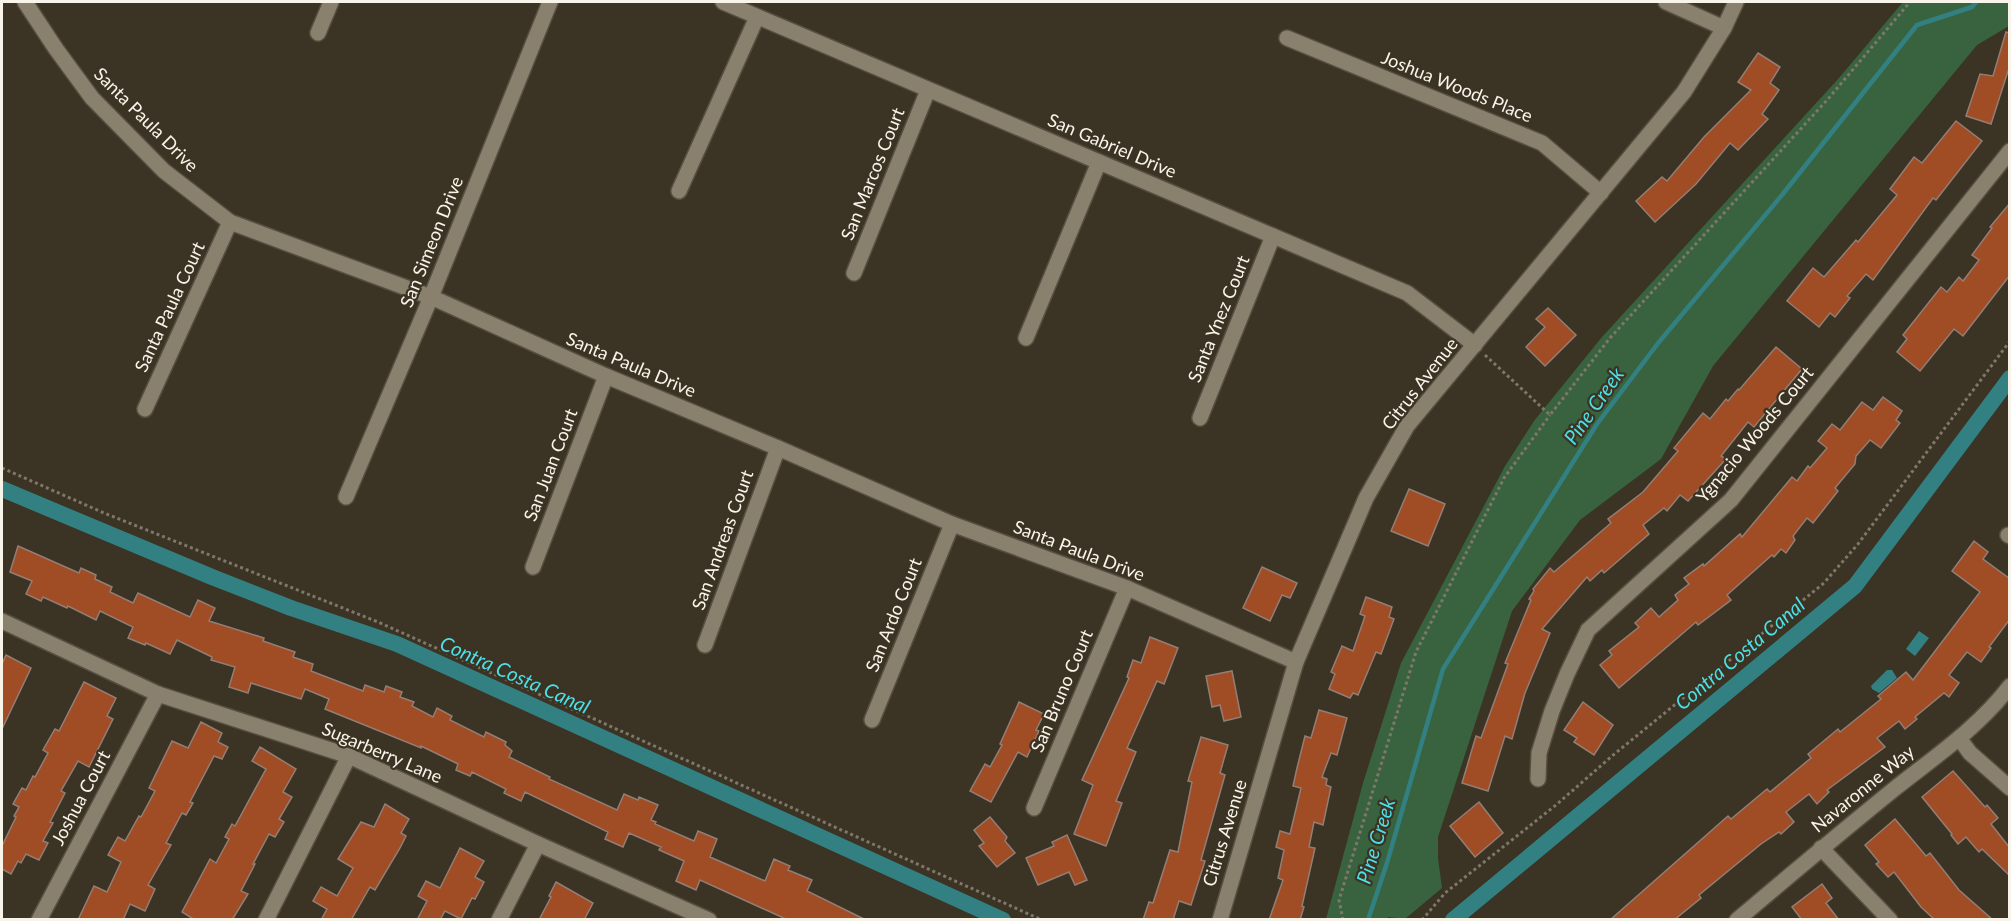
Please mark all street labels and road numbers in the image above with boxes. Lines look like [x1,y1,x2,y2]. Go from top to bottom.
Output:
street label: Joshua Woods Place [1379,46,1536,126]
street label: Santa Paula Drive [90,62,204,176]
street label: San Marcos Court [835,104,909,243]
street label: San Gabriel Drive [1045,108,1180,182]
street label: San Simeon Drive [395,173,467,310]
street label: Santa Paula Court [129,238,209,375]
street label: Santa Ynez Court [1183,251,1254,385]
street label: Santa Paula Drive [563,327,700,401]
street label: Citrus Avenue [1376,333,1462,434]
street label: Ygnacio Woods Court [1691,361,1818,507]
street label: San Juan Court [519,405,582,524]
street label: San Andreas Court [687,466,758,613]
street label: Santa Paula Drive [1011,515,1148,585]
street label: San Ardo Court [860,554,926,675]
street label: San Bruno Court [1025,625,1097,755]
street label: Sugarberry Lane [319,717,446,787]
street label: Navaronne Way [1806,739,1919,836]
street label: Joshua Court [46,746,114,849]
street label: Citrus Avenue [1197,777,1251,889]

